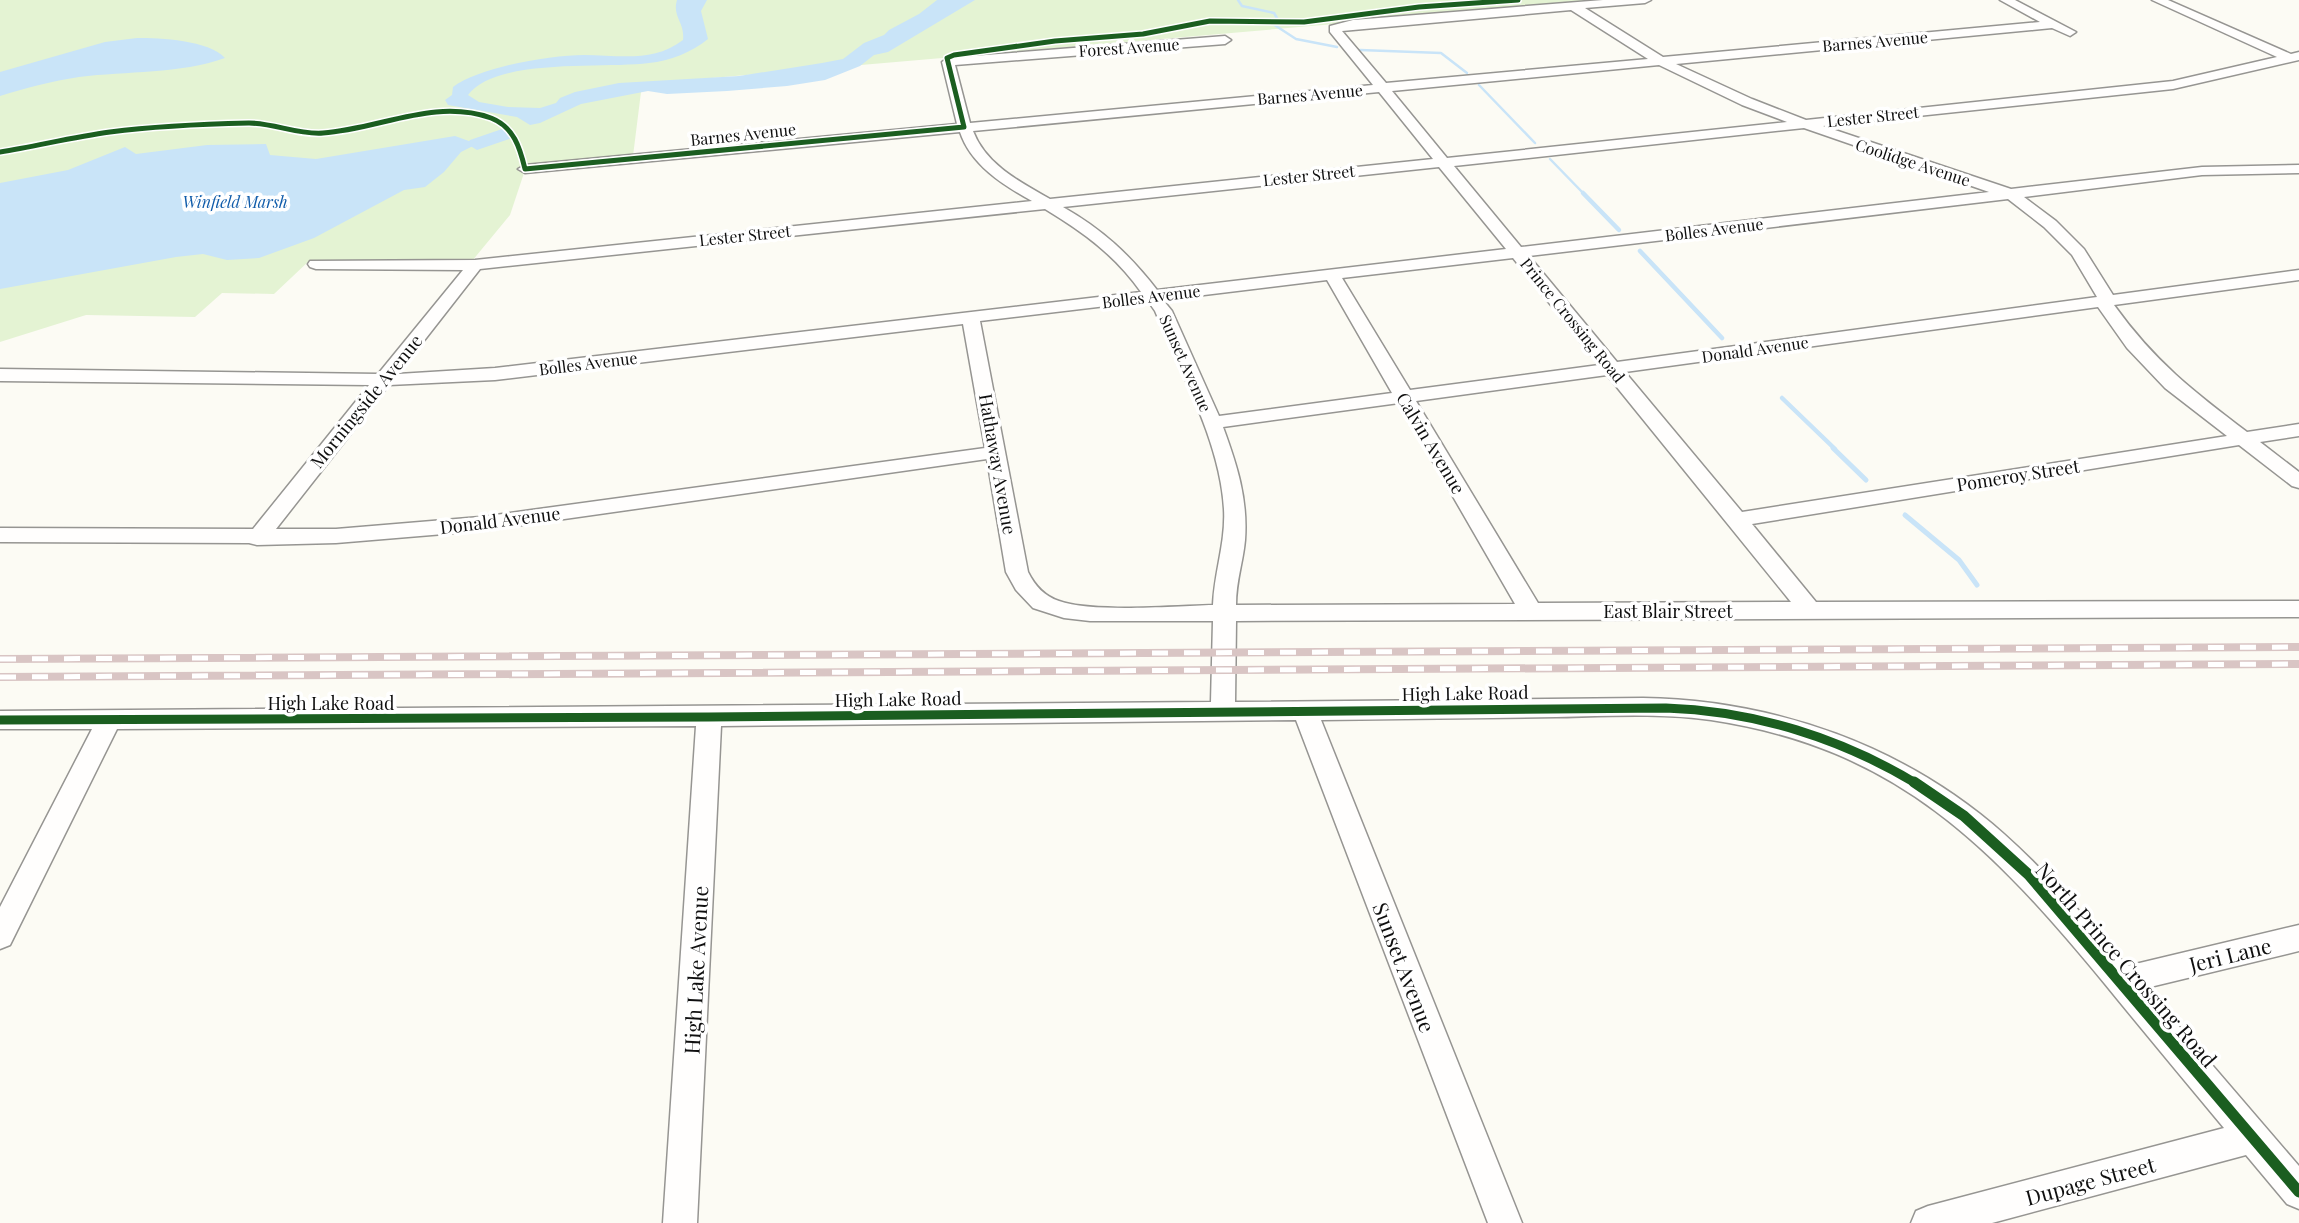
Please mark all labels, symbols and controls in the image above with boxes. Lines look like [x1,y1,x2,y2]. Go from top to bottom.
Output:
street label: Barnes Avenue [1821,26,1929,56]
street label: Forest Avenue [1078,33,1180,61]
street label: Barnes Avenue [1256,79,1364,109]
street label: Lester Street [1826,101,1920,131]
street label: Barnes Avenue [689,118,797,150]
street label: Coolidge Avenue [1853,134,1973,190]
street label: Lester Street [1262,160,1356,190]
water label: Winfield Marsh [182,191,288,212]
street label: Bolles Avenue [1664,213,1764,245]
street label: Lester Street [698,220,792,250]
street label: Prince Crossing Road [1516,253,1630,387]
street label: Bolles Avenue [1101,280,1201,312]
street label: Sunset Avenue [1155,311,1217,415]
street label: Morningside Avenue [305,329,427,473]
street label: Donald Avenue [1700,331,1810,367]
street label: Bolles Avenue [538,347,638,379]
street label: Calvin Avenue [1391,388,1471,498]
street label: Hathaway Avenue [974,392,1022,536]
street label: Pomeroy Street [1955,453,2082,497]
street label: Donald Avenue [438,501,562,539]
street label: East Blair Street [1603,599,1733,623]
street label: High Lake Road [1401,680,1529,706]
street label: High Lake Road [834,686,962,712]
street label: High Lake Road [268,691,395,715]
street label: North Prince Crossing Road [2030,856,2224,1072]
street label: High Lake Avenue [677,885,713,1055]
street label: Sunset Avenue [1367,898,1443,1036]
street label: Jeri Lane [2185,930,2274,978]
street label: Dupage Street [2022,1149,2158,1211]

